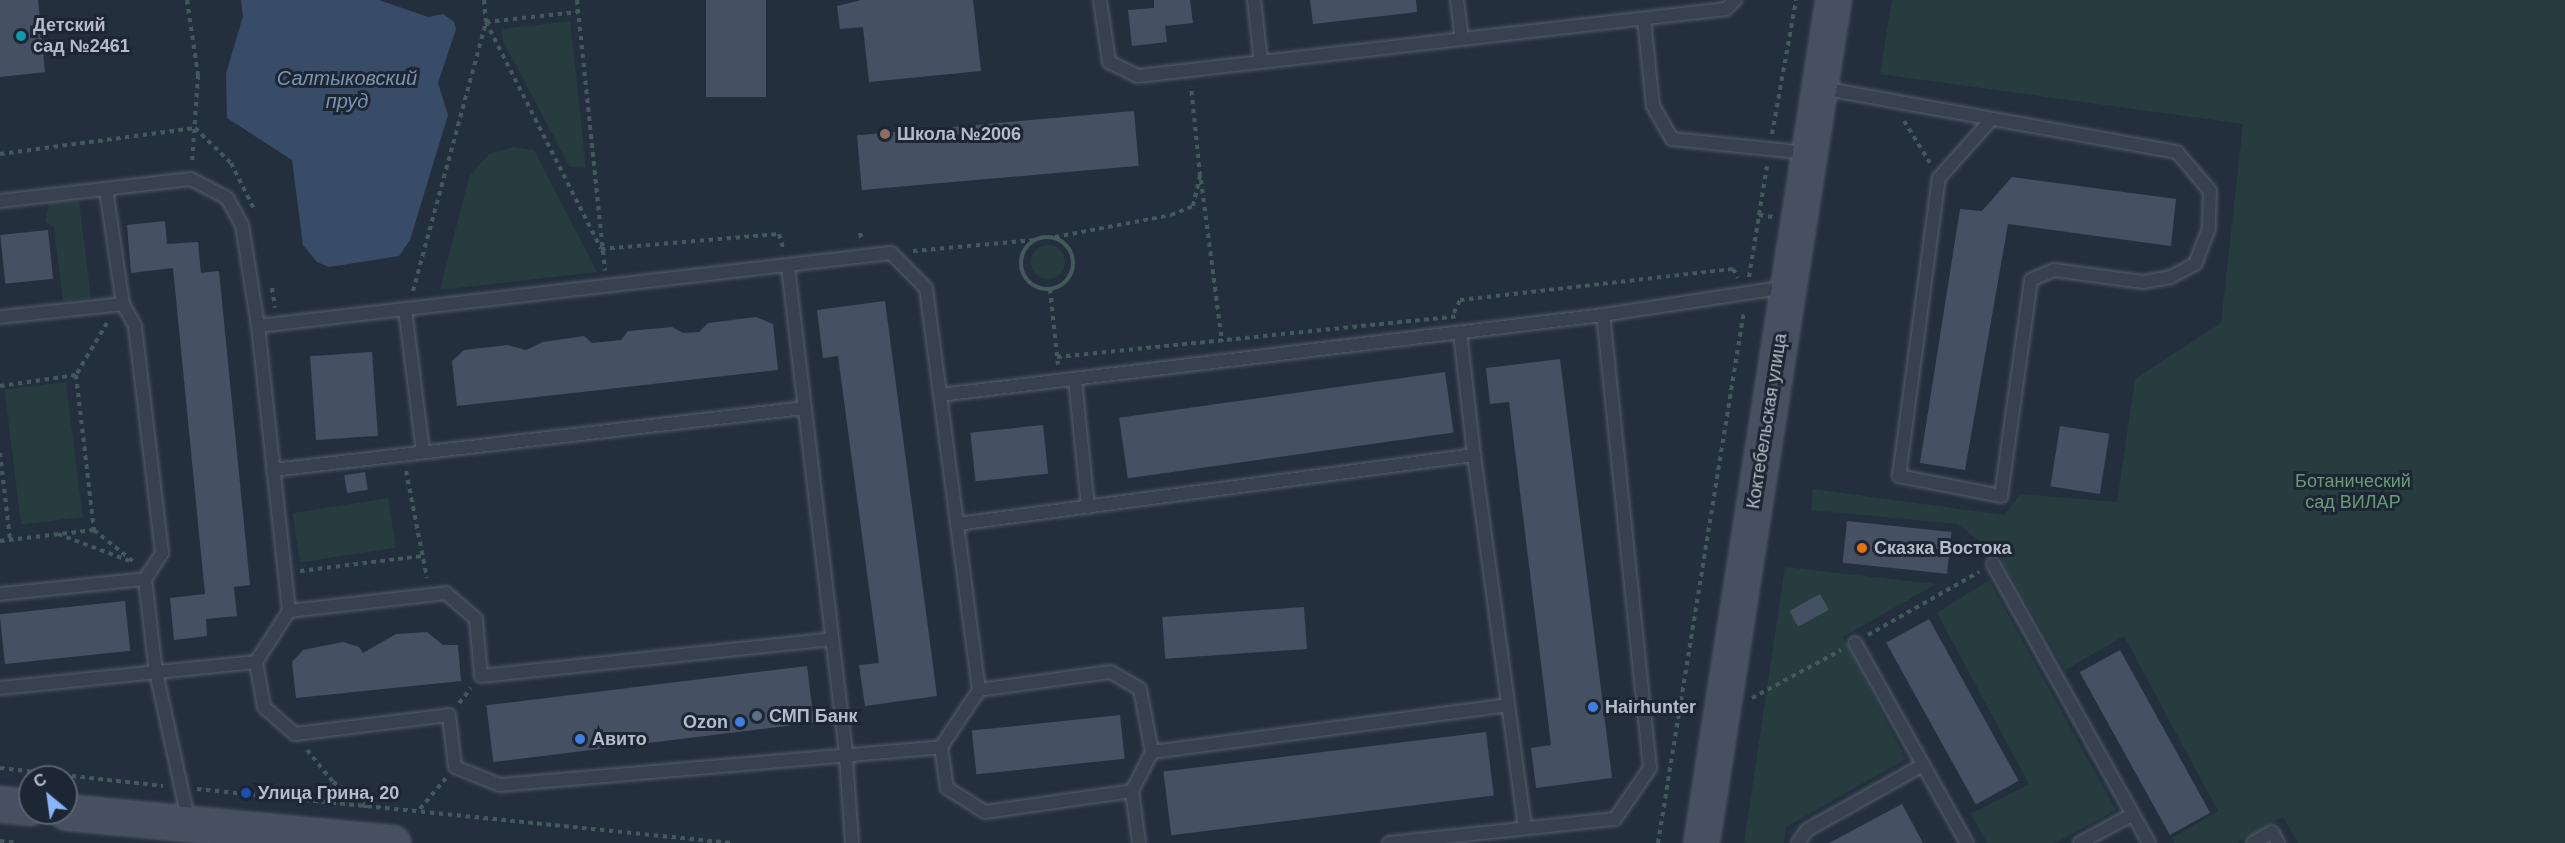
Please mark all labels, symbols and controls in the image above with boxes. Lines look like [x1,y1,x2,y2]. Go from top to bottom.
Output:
place label: Детский сад №2461 [33,15,130,57]
marker: Детский сад №2461 [14,29,28,43]
water label: Салтыковский пруд [277,66,417,113]
place label: Школа №2006 [897,123,1021,145]
marker: Школа №2006 [878,127,892,141]
street label: Коктебельская улица [1742,332,1792,510]
park label: Ботанический сад ВИЛАР [2295,471,2411,514]
place label: Сказка Востока [1874,537,2012,559]
marker: Сказка Востока [1855,541,1869,555]
place label: Hairhunter [1605,696,1696,718]
marker: Hairhunter [1586,700,1600,714]
place label: СМП Банк [769,705,858,727]
marker: СМП Банк [750,709,764,723]
place label: Ozon [683,711,728,733]
marker: Ozon [733,715,747,729]
place label: Авито [592,728,647,750]
marker: Авито [573,732,587,746]
north arrow [18,765,78,825]
text: С [31,770,49,791]
place label: Улица Грина, 20 [258,782,399,804]
marker: Улица Грина, 20 [239,786,253,800]

